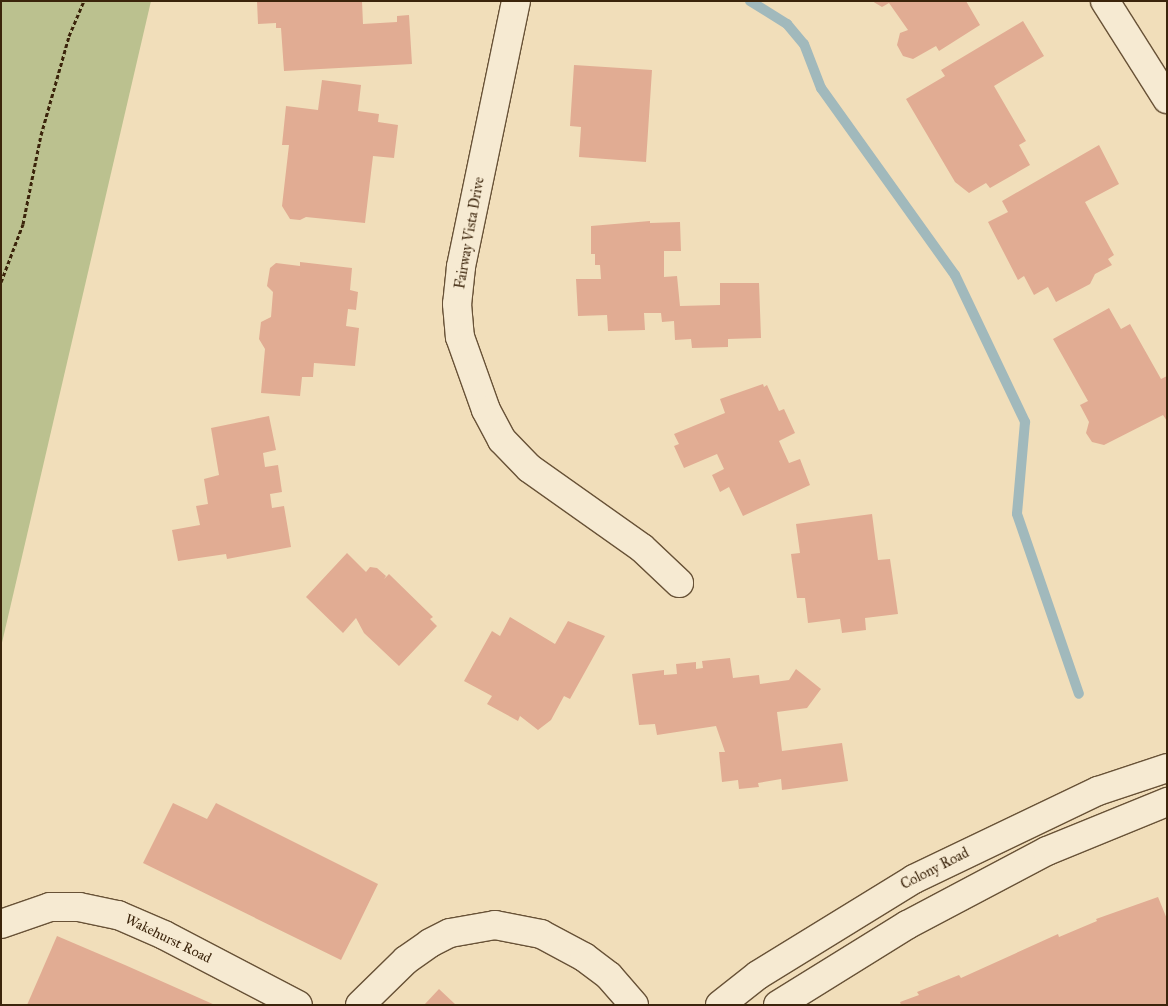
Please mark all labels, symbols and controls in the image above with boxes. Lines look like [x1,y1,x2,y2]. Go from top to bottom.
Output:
street label: Fairway Vista Drive [452,176,488,290]
street label: Colony Road [898,845,972,893]
street label: Wakehurst Road [122,911,214,967]

